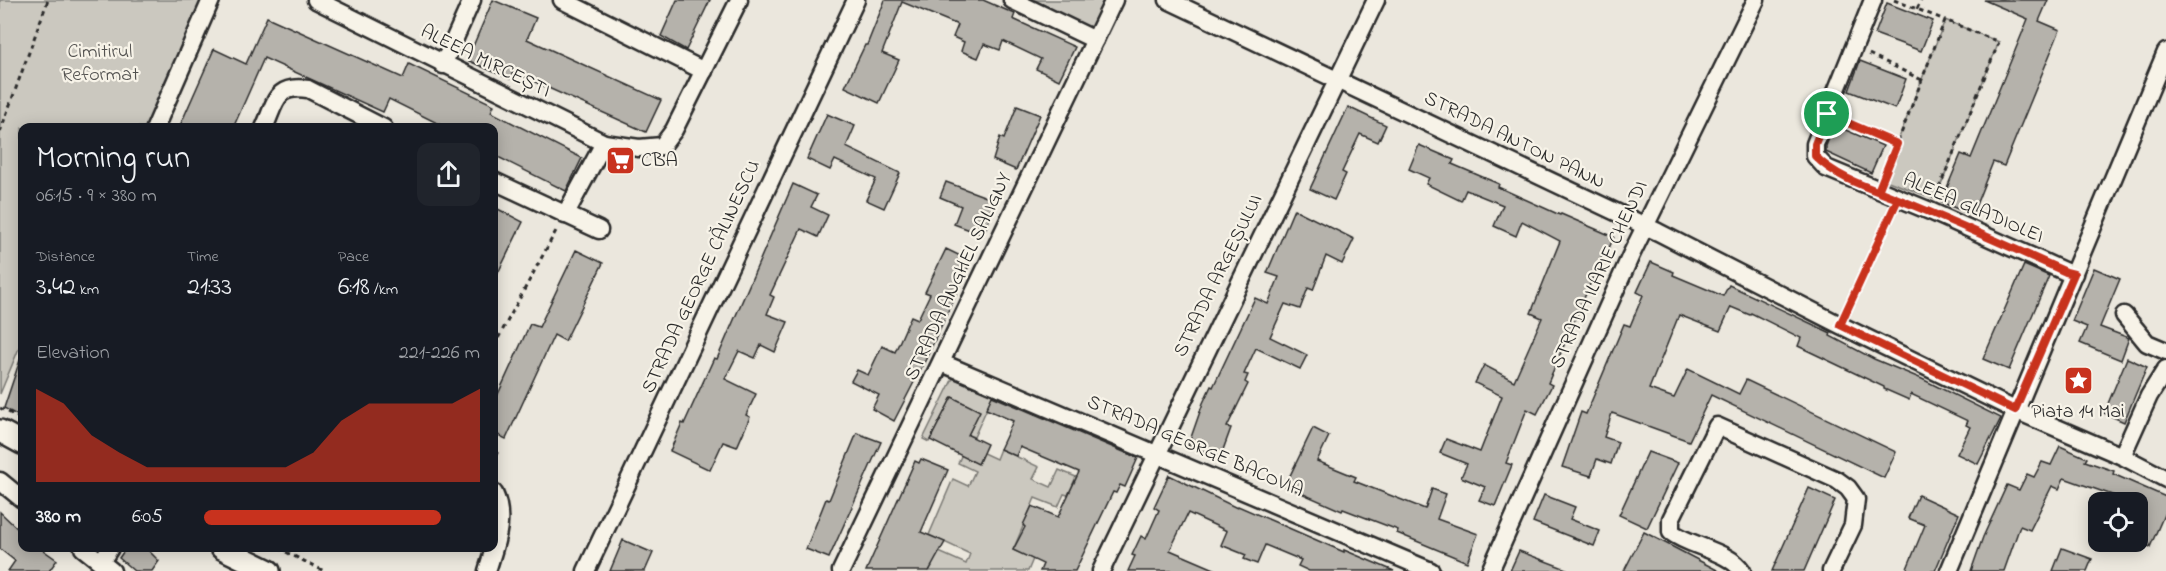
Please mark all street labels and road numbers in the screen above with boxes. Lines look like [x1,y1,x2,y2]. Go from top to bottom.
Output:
street label: ALEEA MIRCEȘTI [415,18,555,106]
street label: STRADA ANTON PANN [1419,85,1609,197]
street label: STRADA GEORGE CĂLINESCU [635,155,769,399]
street label: ALEEA GLADIOLEI [1898,166,2048,252]
street label: STRADA ANGHEL SALIGNY [898,168,1020,386]
street label: STRADA ILARIE CHENDI [1544,176,1656,374]
street label: STRADA ARGEȘULUI [1167,190,1271,362]
street label: STRADA GEORGE BACOVIA [1082,388,1308,506]

